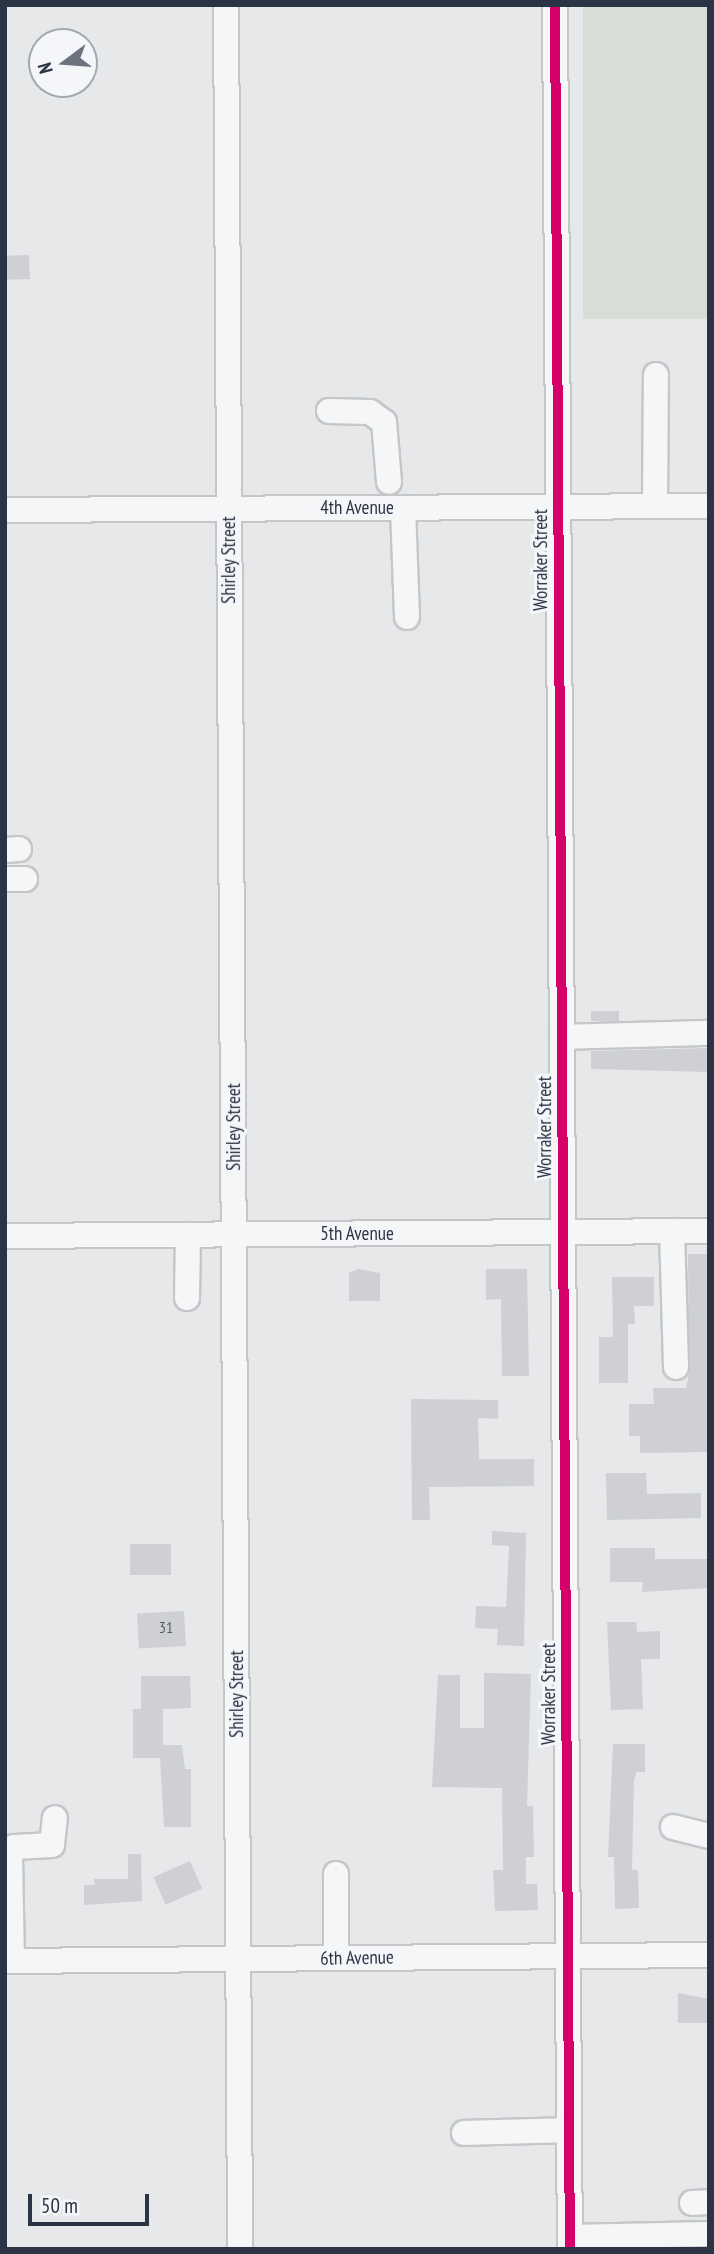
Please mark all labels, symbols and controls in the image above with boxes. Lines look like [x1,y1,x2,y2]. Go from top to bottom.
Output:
north arrow [28,28,98,98]
text: N [32,60,58,76]
street label: 4th Avenue [320,497,394,519]
street label: Worraker Street [530,509,552,611]
street label: Shirley Street [218,516,240,604]
street label: Worraker Street [534,1076,556,1178]
street label: Shirley Street [223,1083,245,1171]
street label: 5th Avenue [320,1223,394,1245]
house number: 31 [159,1617,173,1637]
street label: Worraker Street [538,1643,560,1745]
street label: Shirley Street [226,1650,248,1738]
street label: 6th Avenue [320,1946,394,1970]
scale bar [32,2180,152,2224]
text: 50 m [41,2192,78,2219]

